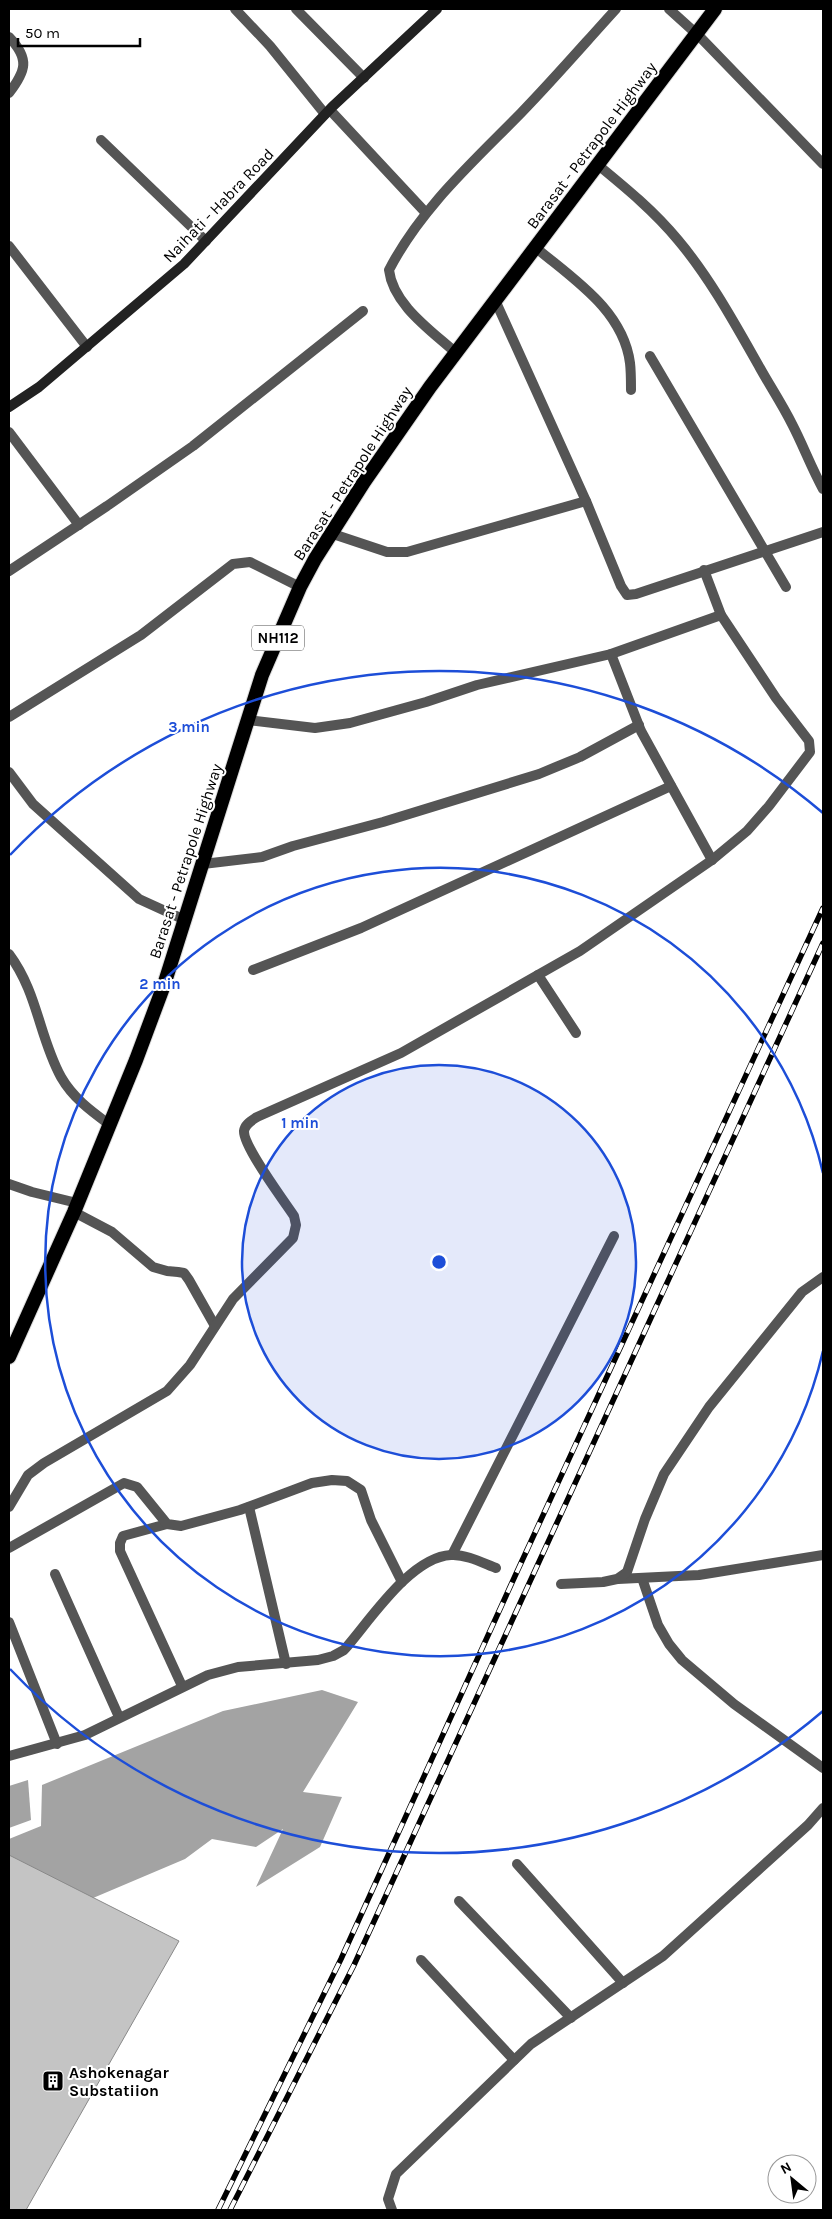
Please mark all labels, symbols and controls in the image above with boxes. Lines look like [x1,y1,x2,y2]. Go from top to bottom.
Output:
scale bar [18,15,140,47]
text: 50 m [25,24,60,42]
street label: Barasat - Petrapole Highway [522,58,661,232]
street label: Naihati - Habra Road [159,144,278,266]
street label: Barasat - Petrapole Highway [289,382,416,564]
road number: NH112 [252,626,304,650]
text: 3 min [168,718,210,736]
street label: Barasat - Petrapole Highway [145,761,226,961]
text: 2 min [139,975,181,993]
text: 1 min [281,1114,319,1132]
centre of rings [430,1253,448,1271]
place label: Ashokenagar Substatiion [69,2063,169,2100]
building icon: Ashokenagar Substatiion [41,2069,65,2093]
north arrow [767,2154,817,2204]
text: N [777,2158,794,2178]

